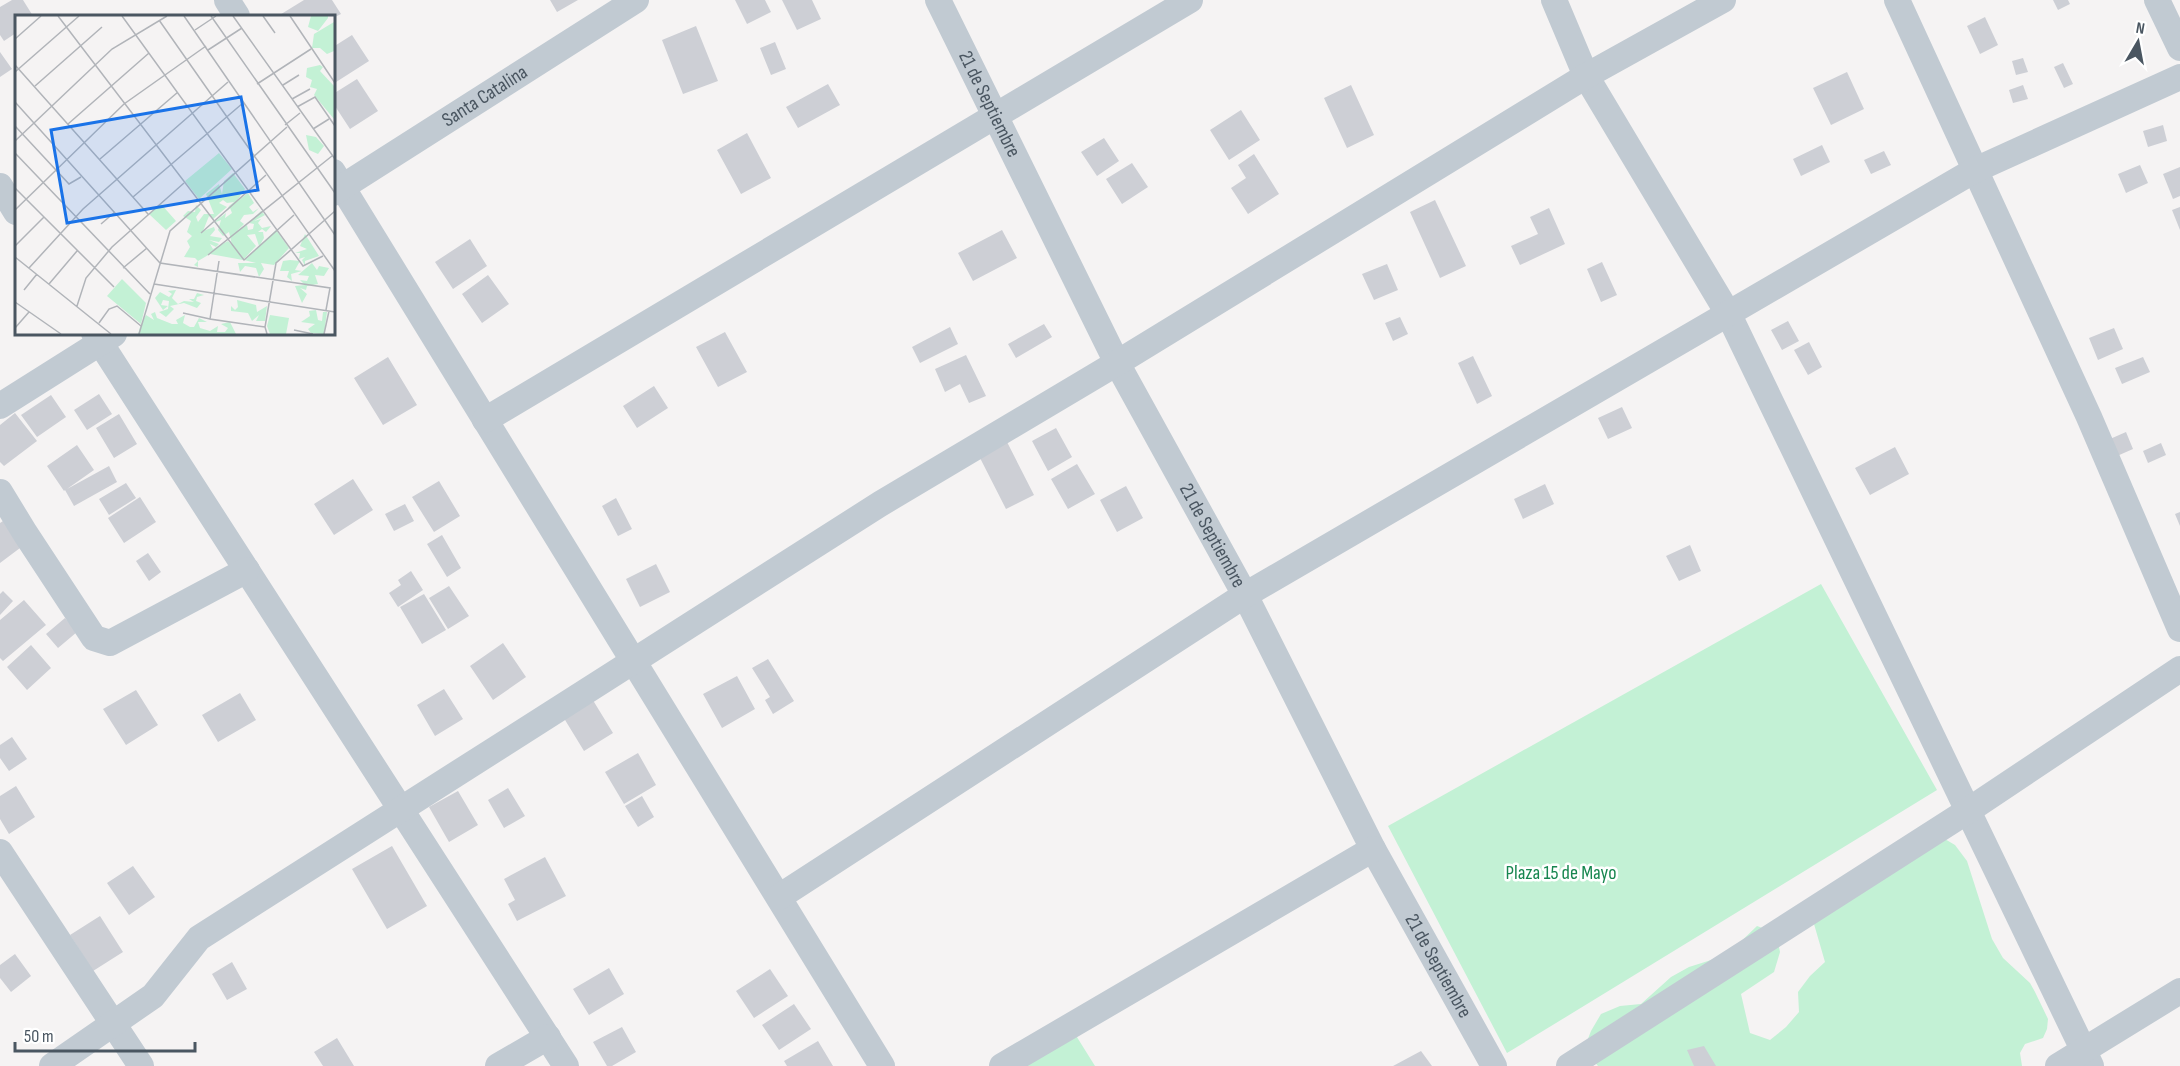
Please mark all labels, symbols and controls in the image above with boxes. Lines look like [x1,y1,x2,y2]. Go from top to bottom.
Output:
north arrow [2108,12,2168,72]
inset map [15,15,334,334]
text: N [2134,19,2146,39]
street label: 21 de Septiembre [953,47,1026,161]
street label: Santa Catalina [438,60,532,132]
street label: 21 de Septiembre [1174,479,1251,592]
park label: Plaza 15 de Mayo [1506,861,1616,885]
street label: 21 de Septiembre [1400,910,1477,1022]
scale bar [15,1015,195,1053]
text: 50 m [24,1026,54,1047]

